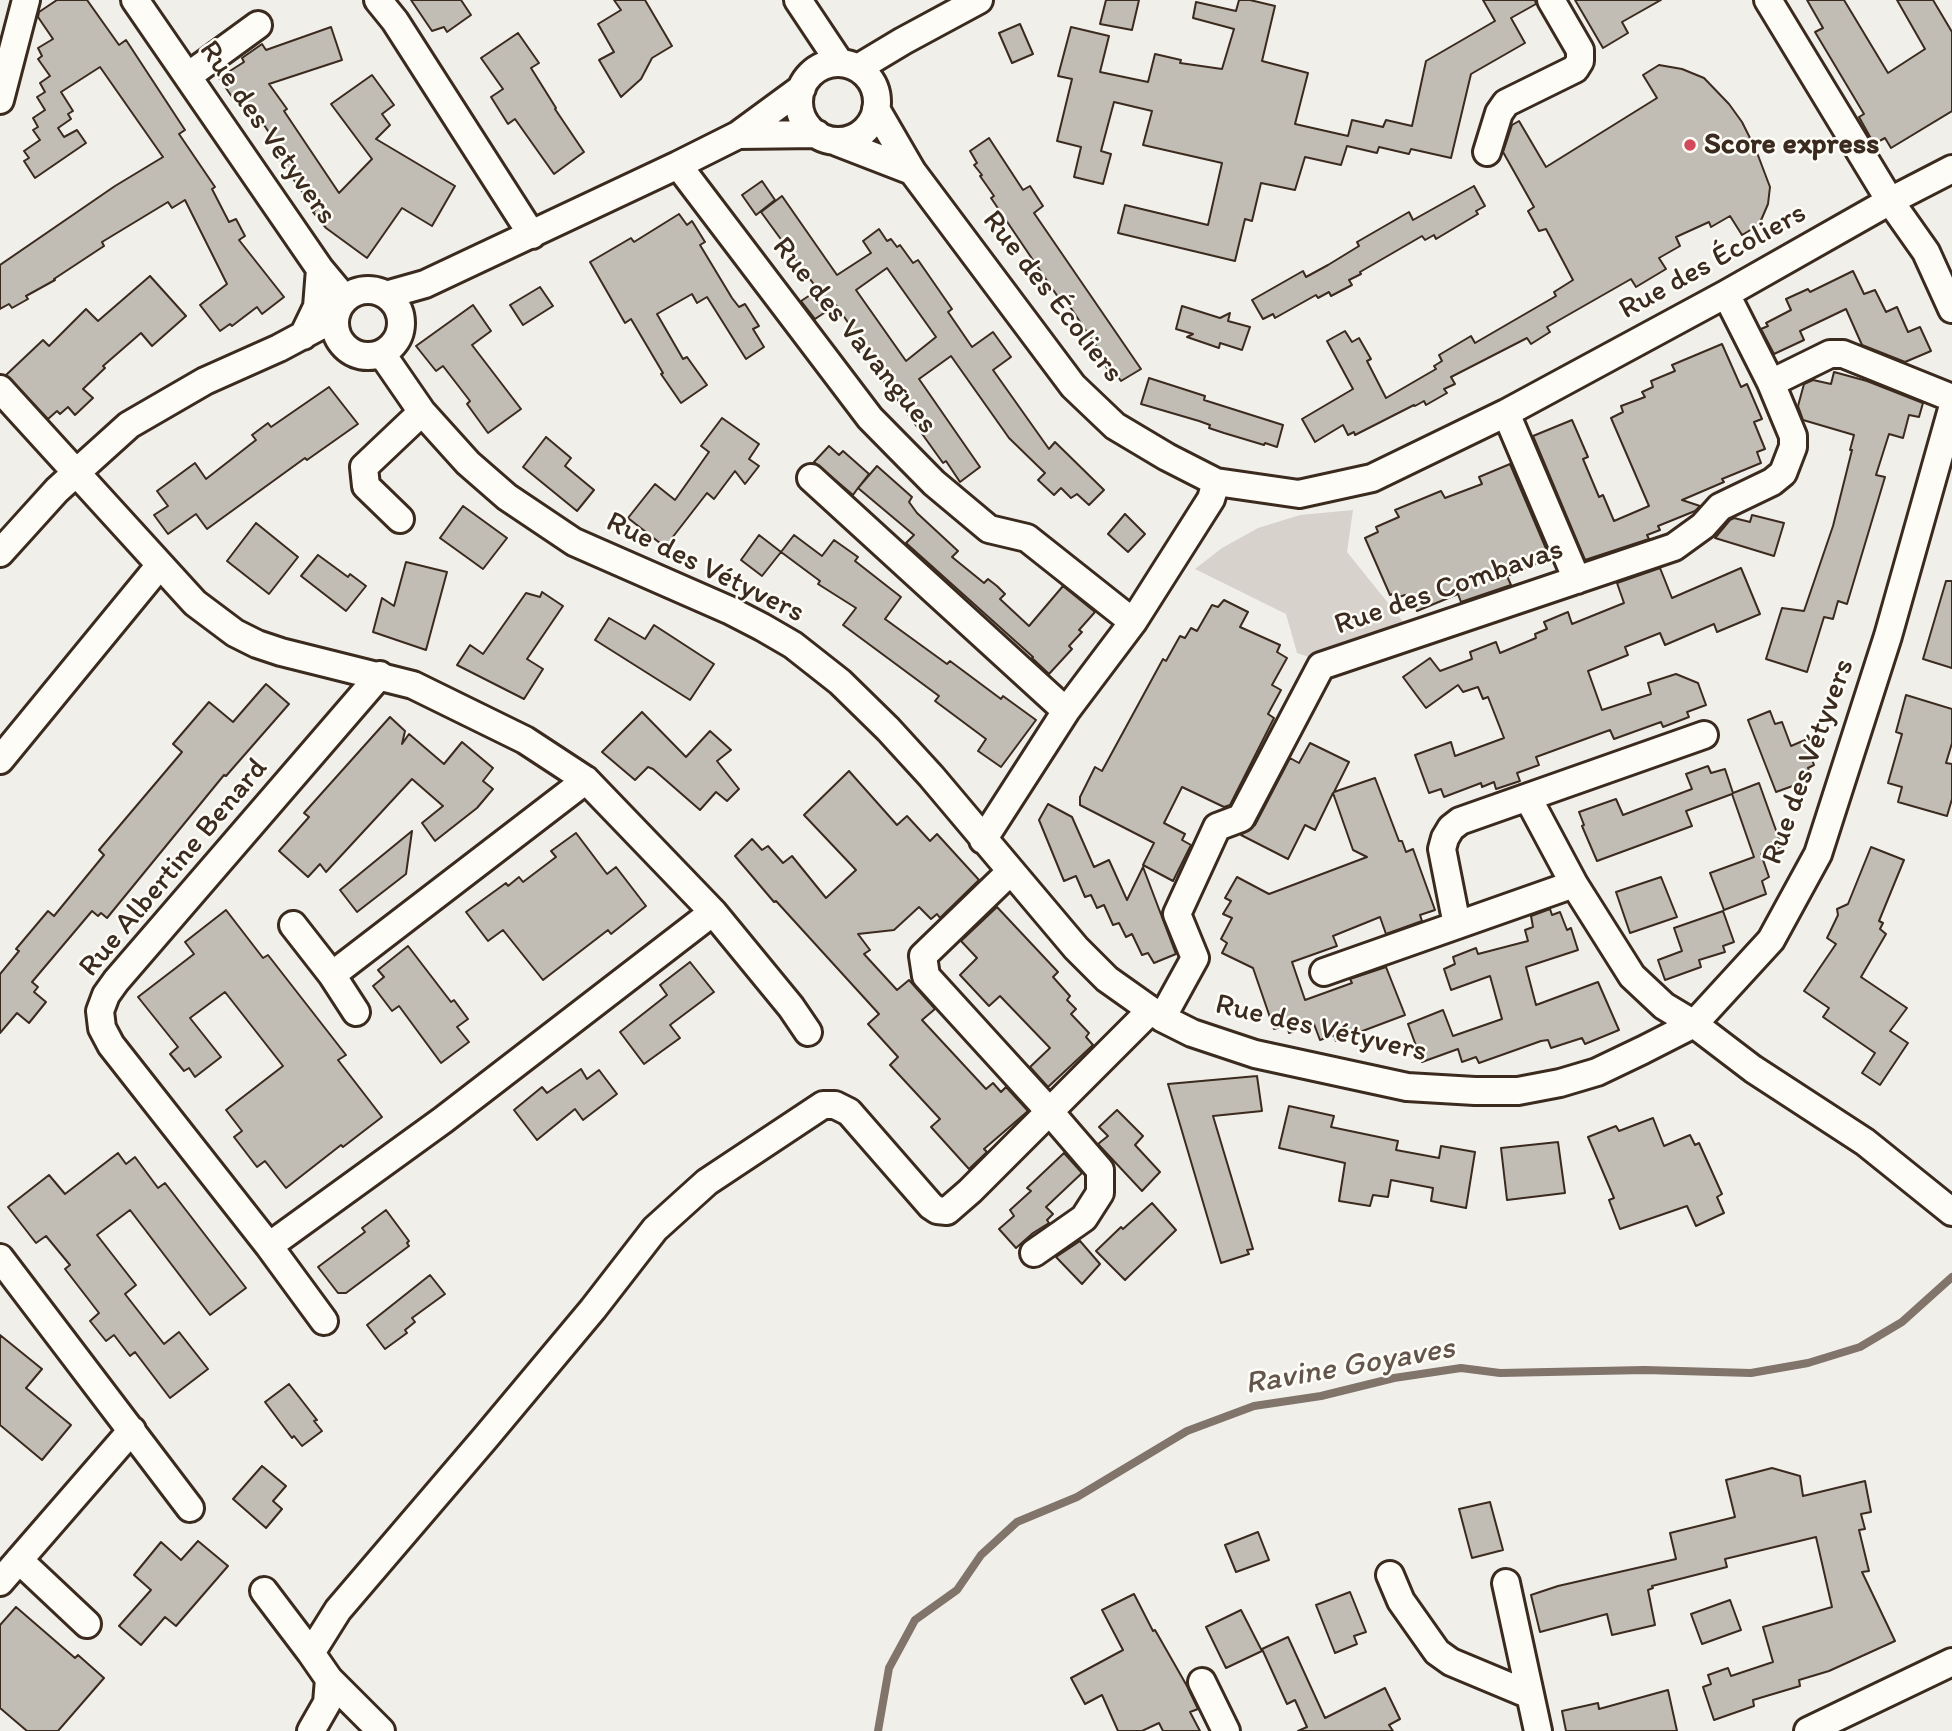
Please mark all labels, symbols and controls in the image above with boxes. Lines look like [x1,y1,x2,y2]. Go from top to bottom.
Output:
street label: Rue des Vetyvers [190,34,344,232]
place label: Score express [1704,127,1879,163]
marker: Score express [1682,137,1698,153]
street label: Rue des Écoliers [1613,196,1813,328]
street label: Rue des Écoliers [974,204,1130,390]
street label: Rue des Vavangues [764,230,944,442]
street label: Rue des Vétyvers [600,504,810,632]
street label: Rue des Combavas [1330,532,1568,644]
street label: Rue des Vétyvers [1755,654,1863,870]
street label: Rue Albertine Benard [72,751,276,985]
street label: Rue des Vétyvers [1212,987,1430,1071]
water label: Ravine Goyaves [1242,1330,1458,1404]

